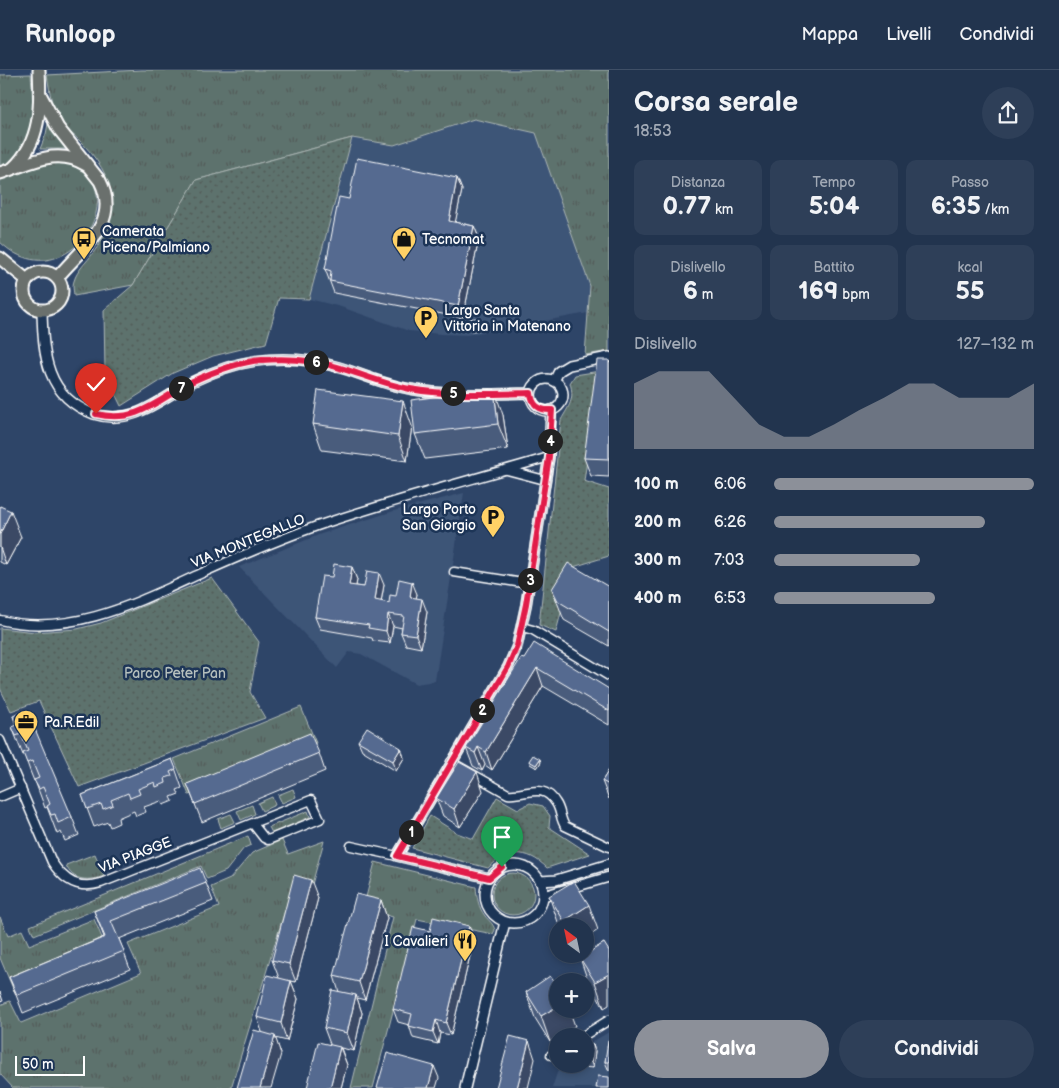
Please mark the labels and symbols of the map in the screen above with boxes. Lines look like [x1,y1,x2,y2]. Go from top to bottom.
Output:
place label: Camerata Picena/Palmiano [102,223,210,256]
bus stop icon: Camerata Picena/Palmiano [71,226,97,260]
shop icon: Tecnomat [391,226,417,260]
place label: Tecnomat [422,231,485,248]
place label: Largo Santa Vittoria in Matenano [444,302,571,335]
parking icon: Largo Santa Vittoria in Matenano [413,305,439,339]
pin: 6 [304,350,328,374]
pin [75,363,117,414]
pin: 7 [168,376,194,400]
pin: 5 [440,380,466,406]
pin: 4 [538,428,562,454]
place label: Largo Porto San Giorgio [402,501,476,534]
parking icon: Largo Porto San Giorgio [480,504,506,538]
street label: VIA MONTEGALLO [189,510,308,572]
pin: 3 [518,568,542,592]
park label: Parco Peter Pan [124,665,226,682]
pin: 2 [470,698,494,722]
office icon: Pa.R.Edil [13,709,39,743]
place label: Pa.R.Edil [44,714,99,731]
pin [481,816,523,867]
pin: 1 [398,820,424,844]
street label: VIA PIAGGE [96,833,174,877]
north arrow [549,918,594,962]
restaurant icon: I Cavalieri [452,928,478,962]
place label: I Cavalieri [384,933,448,950]
scale bar [15,1053,85,1076]

